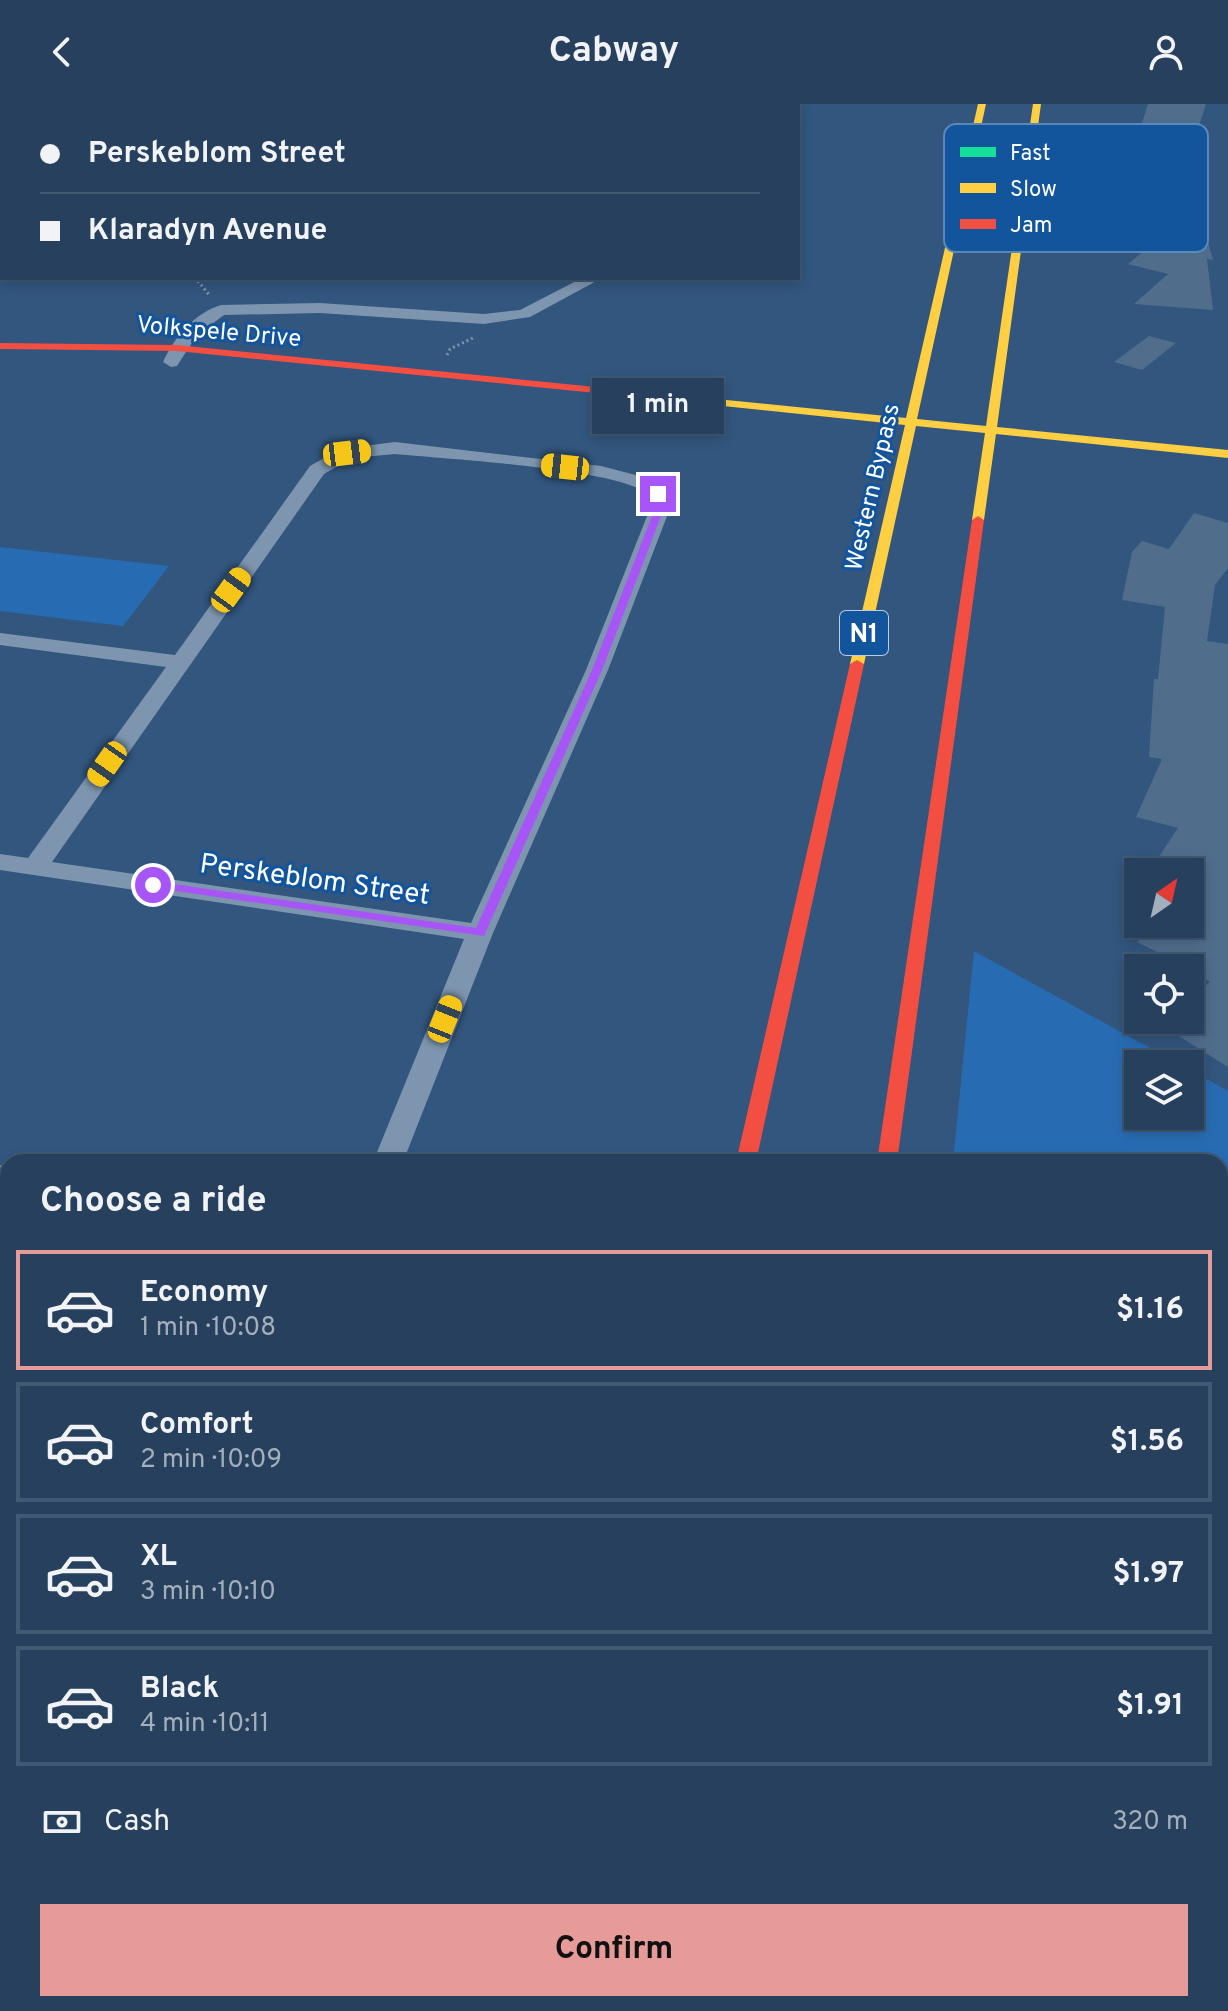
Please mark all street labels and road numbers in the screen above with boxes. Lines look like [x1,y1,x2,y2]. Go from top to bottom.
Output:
street label: Volkspele Drive [135,311,302,355]
street label: Western Bypass [840,401,908,574]
road number: N1 [840,611,888,655]
street label: Perskeblom Street [197,847,432,915]

